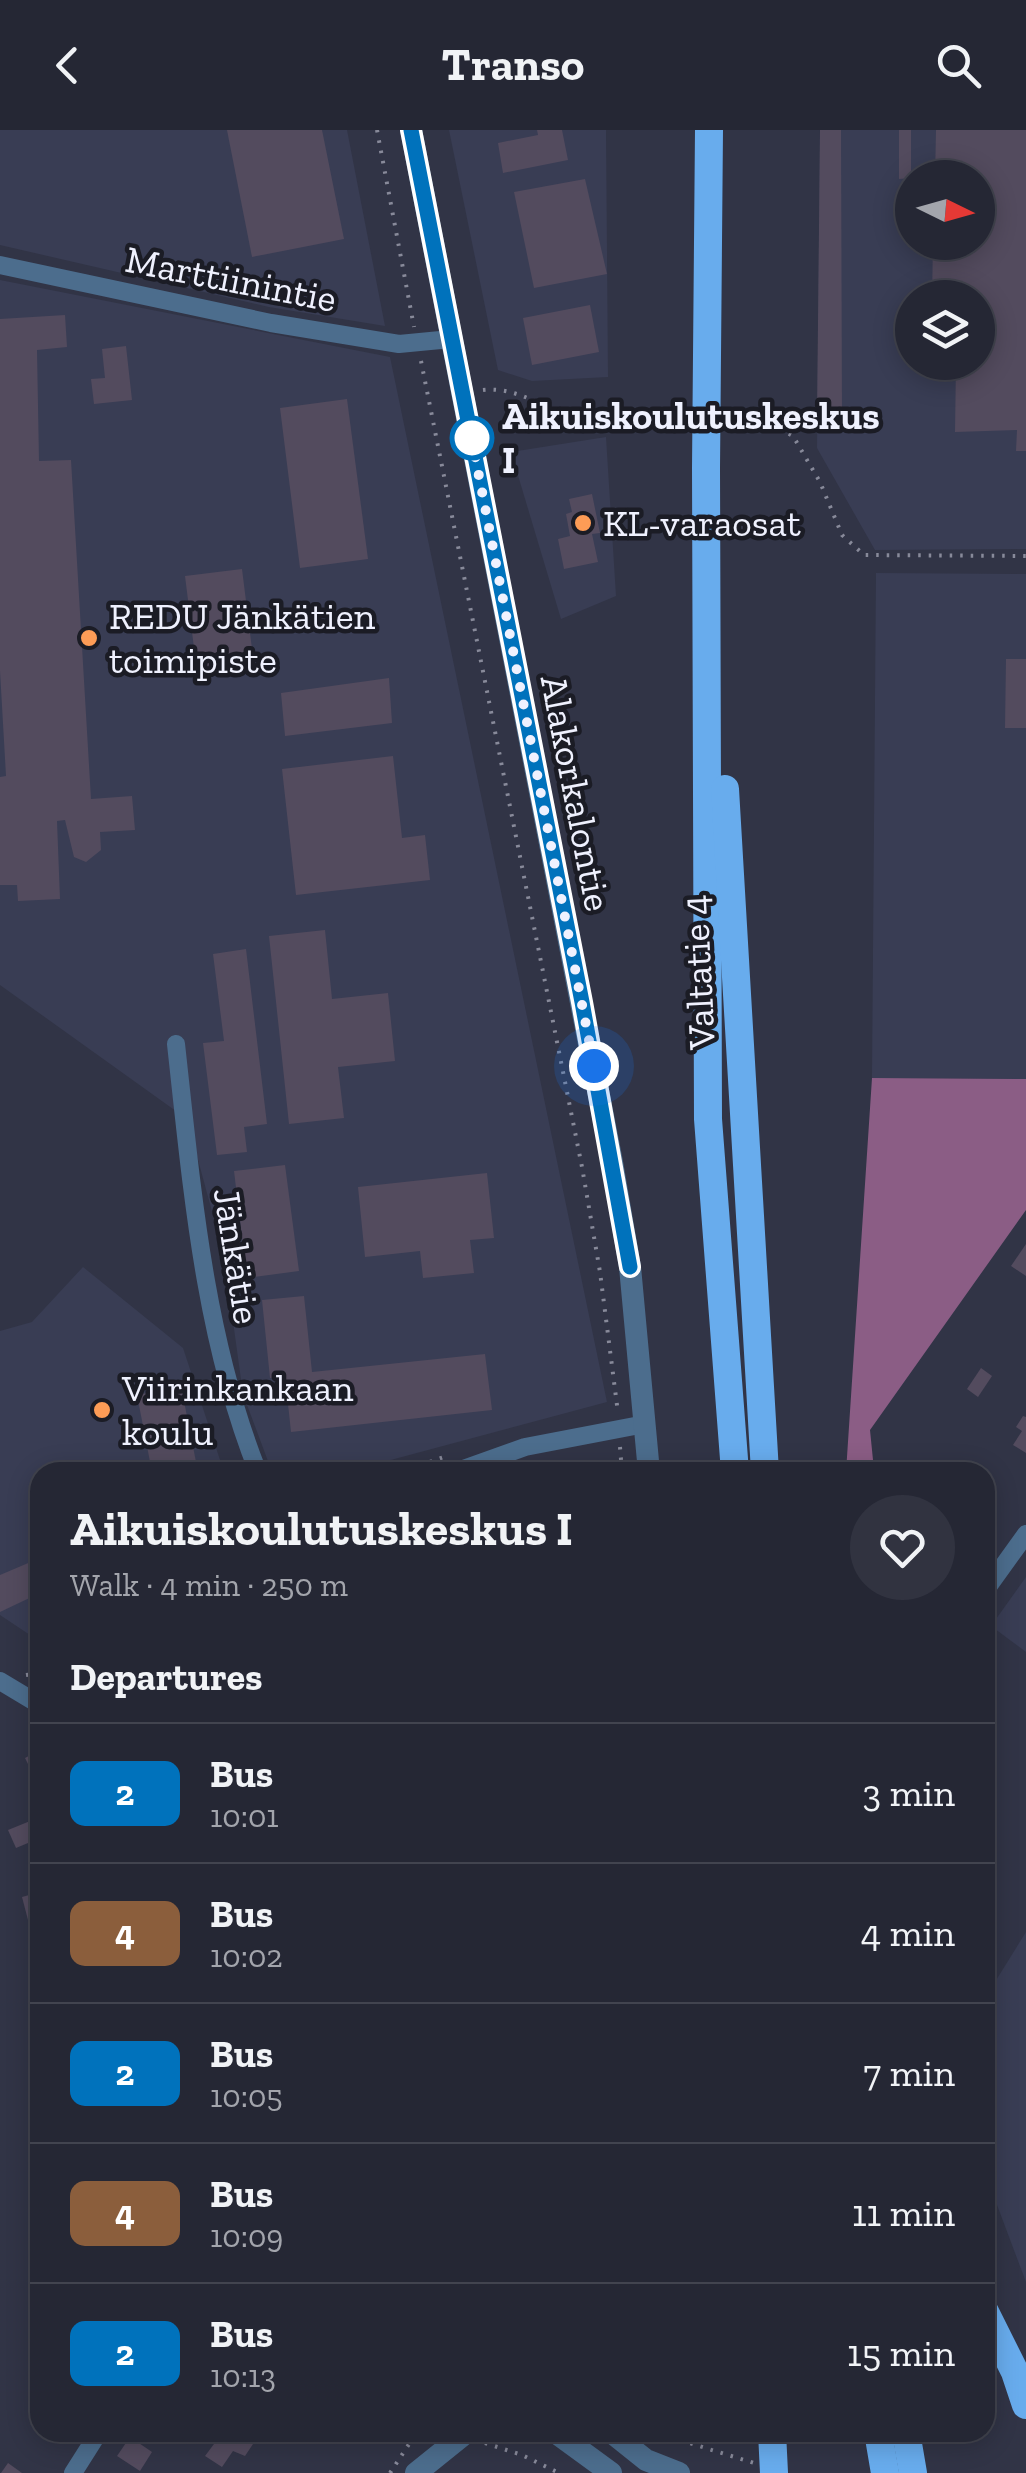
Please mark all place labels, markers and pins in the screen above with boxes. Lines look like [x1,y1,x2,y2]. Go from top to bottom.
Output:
place label: Aikuiskoulutuskeskus I [502,393,880,483]
marker: Aikuiskoulutuskeskus I [451,417,493,459]
place label: KL-varaosat [603,500,801,546]
marker: KL-varaosat [572,512,594,534]
place label: REDU Jänkätien toimipiste [109,593,376,683]
marker: REDU Jänkätien toimipiste [78,627,100,649]
place label: Viirinkankaan koulu [121,1365,354,1455]
marker: Viirinkankaan koulu [91,1399,113,1421]

